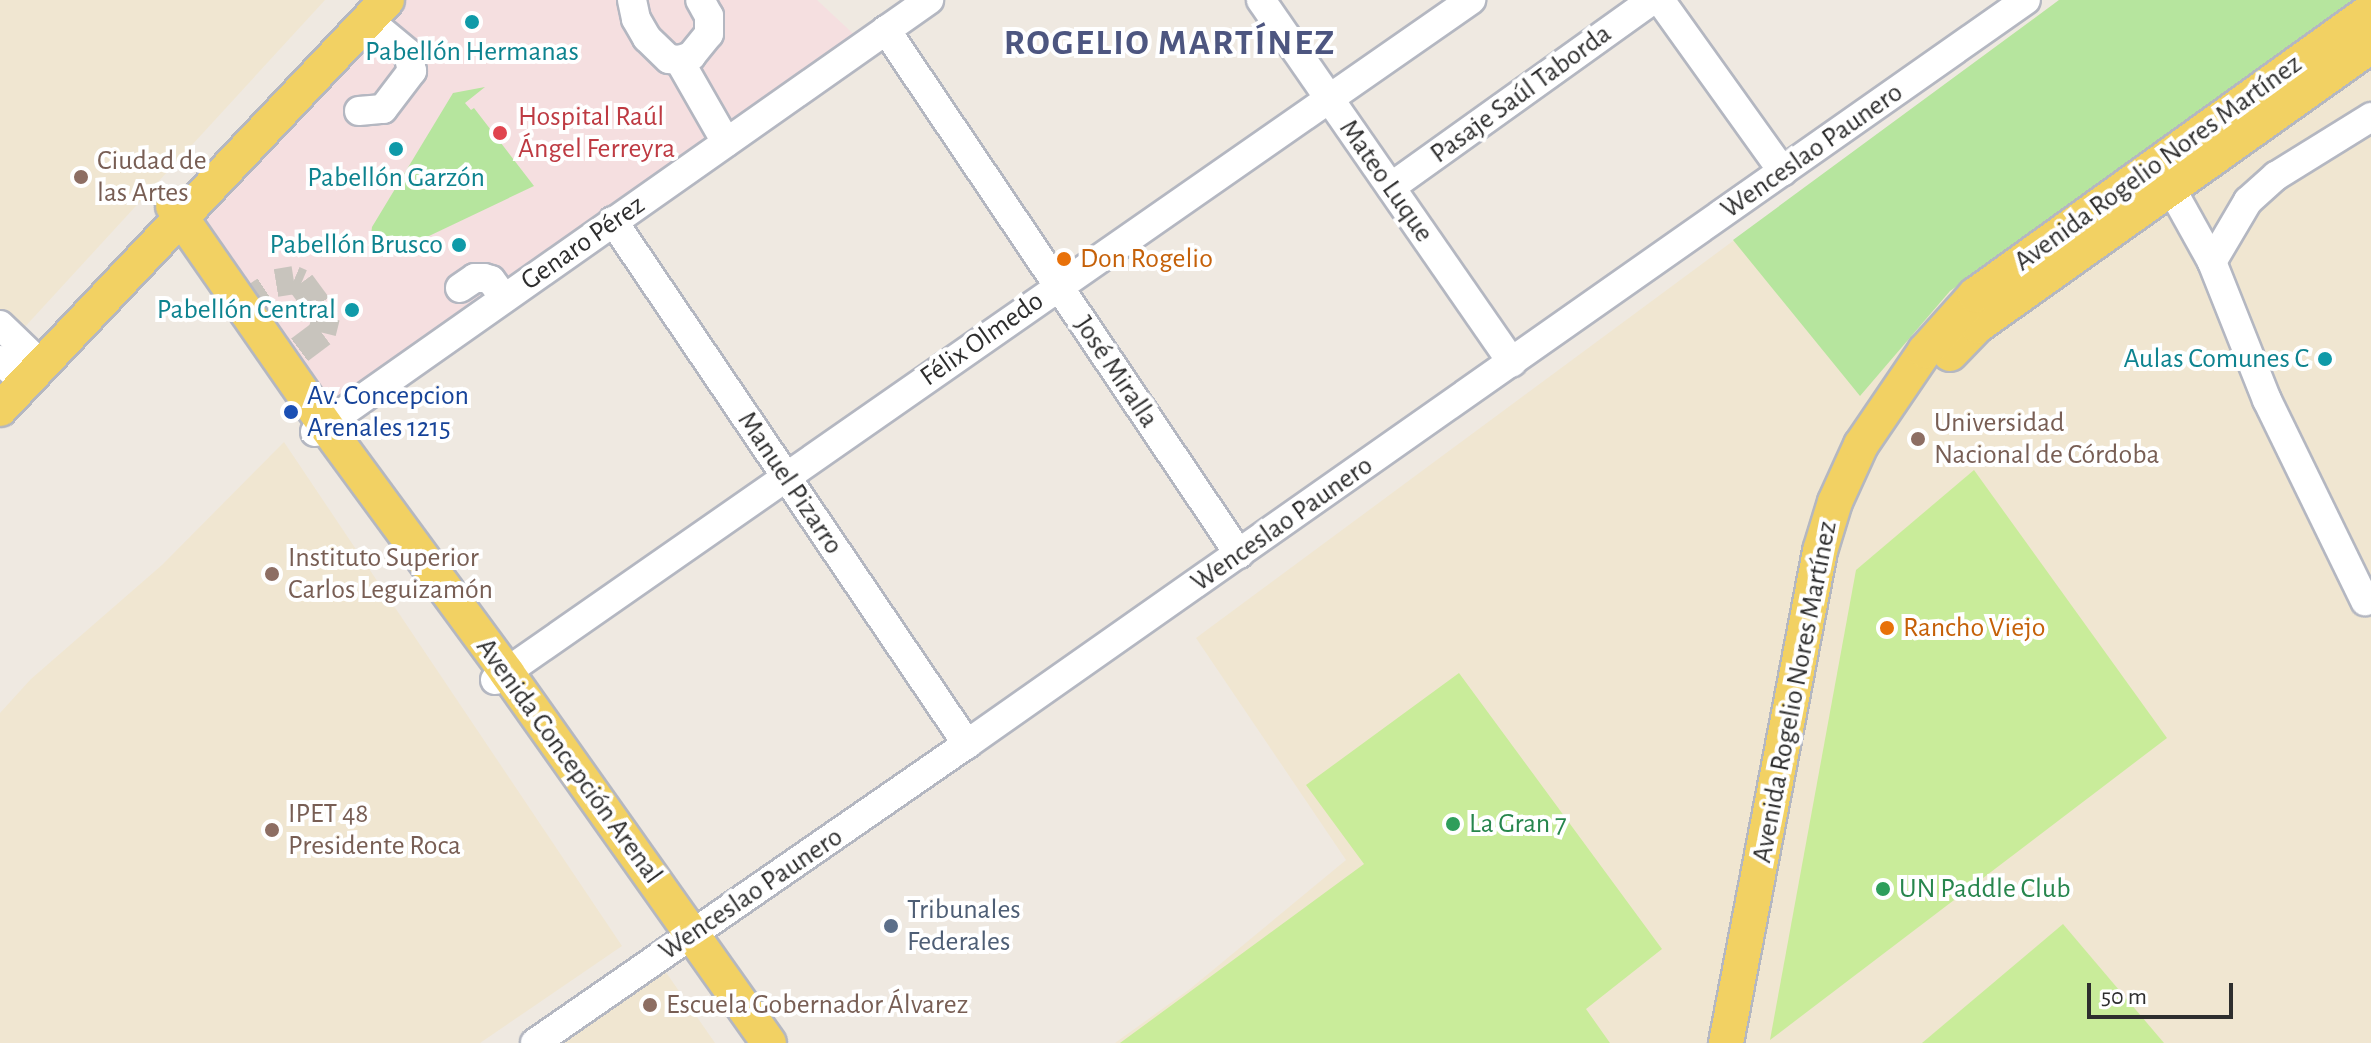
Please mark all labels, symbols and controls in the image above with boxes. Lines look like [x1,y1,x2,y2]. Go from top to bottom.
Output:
marker: Pabellón Hermanas [463,13,481,31]
street label: Pasaje Saúl Taborda [1424,17,1618,171]
district label: ROGELIO MARTÍNEZ [1004,22,1336,66]
place label: Pabellón Hermanas [365,35,579,69]
street label: Avenida Rogelio Nores Martínez [2008,47,2308,279]
street label: Wenceslao Paunero [1715,76,1909,226]
place label: Hospital Raúl Ángel Ferreyra [518,100,675,166]
street label: Mateo Luque [1332,113,1440,249]
marker: Hospital Raúl Ángel Ferreyra [489,122,511,144]
marker: Pabellón Garzón [387,140,405,158]
place label: Ciudad de las Artes [97,144,207,210]
place label: Pabellón Garzón [307,161,485,195]
marker: Ciudad de las Artes [72,168,90,186]
street label: Genaro Pérez [515,188,651,298]
place label: Pabellón Brusco [270,228,443,262]
marker: Pabellón Brusco [450,236,468,254]
place label: Don Rogelio [1080,242,1213,276]
marker: Don Rogelio [1055,250,1073,268]
street label: Félix Olmedo [914,284,1050,394]
place label: Pabellón Central [157,293,336,327]
marker: Pabellón Central [343,301,361,319]
street label: José Miralla [1067,310,1165,434]
place label: Aulas Comunes C [2124,342,2309,376]
marker: Aulas Comunes C [2316,350,2334,368]
place label: Av. Concepcion Arenales 1215 [307,379,469,445]
marker: Av. Concepcion Arenales 1215 [282,403,300,421]
street label: Manuel Pizarro [730,405,850,561]
place label: Universidad Nacional de Córdoba [1934,406,2160,472]
marker: Universidad Nacional de Córdoba [1909,430,1927,448]
street label: Wenceslao Paunero [1185,449,1379,599]
street label: Avenida Rogelio Nores Martínez [1745,518,1845,866]
place label: Instituto Superior Carlos Leguizamón [288,541,493,607]
marker: Instituto Superior Carlos Leguizamón [263,565,281,583]
place label: Rancho Viejo [1903,611,2045,645]
marker: Rancho Viejo [1878,619,1896,637]
street label: Avenida Concepción Arenal [469,632,669,890]
place label: IPET 48 Presidente Roca [288,797,461,863]
place label: La Gran 7 [1469,807,1567,841]
marker: La Gran 7 [1444,815,1462,833]
street label: Wenceslao Paunero [653,820,849,968]
marker: IPET 48 Presidente Roca [263,821,281,839]
place label: UN Paddle Club [1899,872,2071,906]
marker: UN Paddle Club [1874,880,1892,898]
place label: Tribunales Federales [907,893,1021,959]
marker: Tribunales Federales [882,917,900,935]
scale bar [2091,967,2237,1017]
text: 50 m [2101,985,2147,1009]
place label: Escuela Gobernador Álvarez [666,988,968,1022]
marker: Escuela Gobernador Álvarez [641,996,659,1014]

